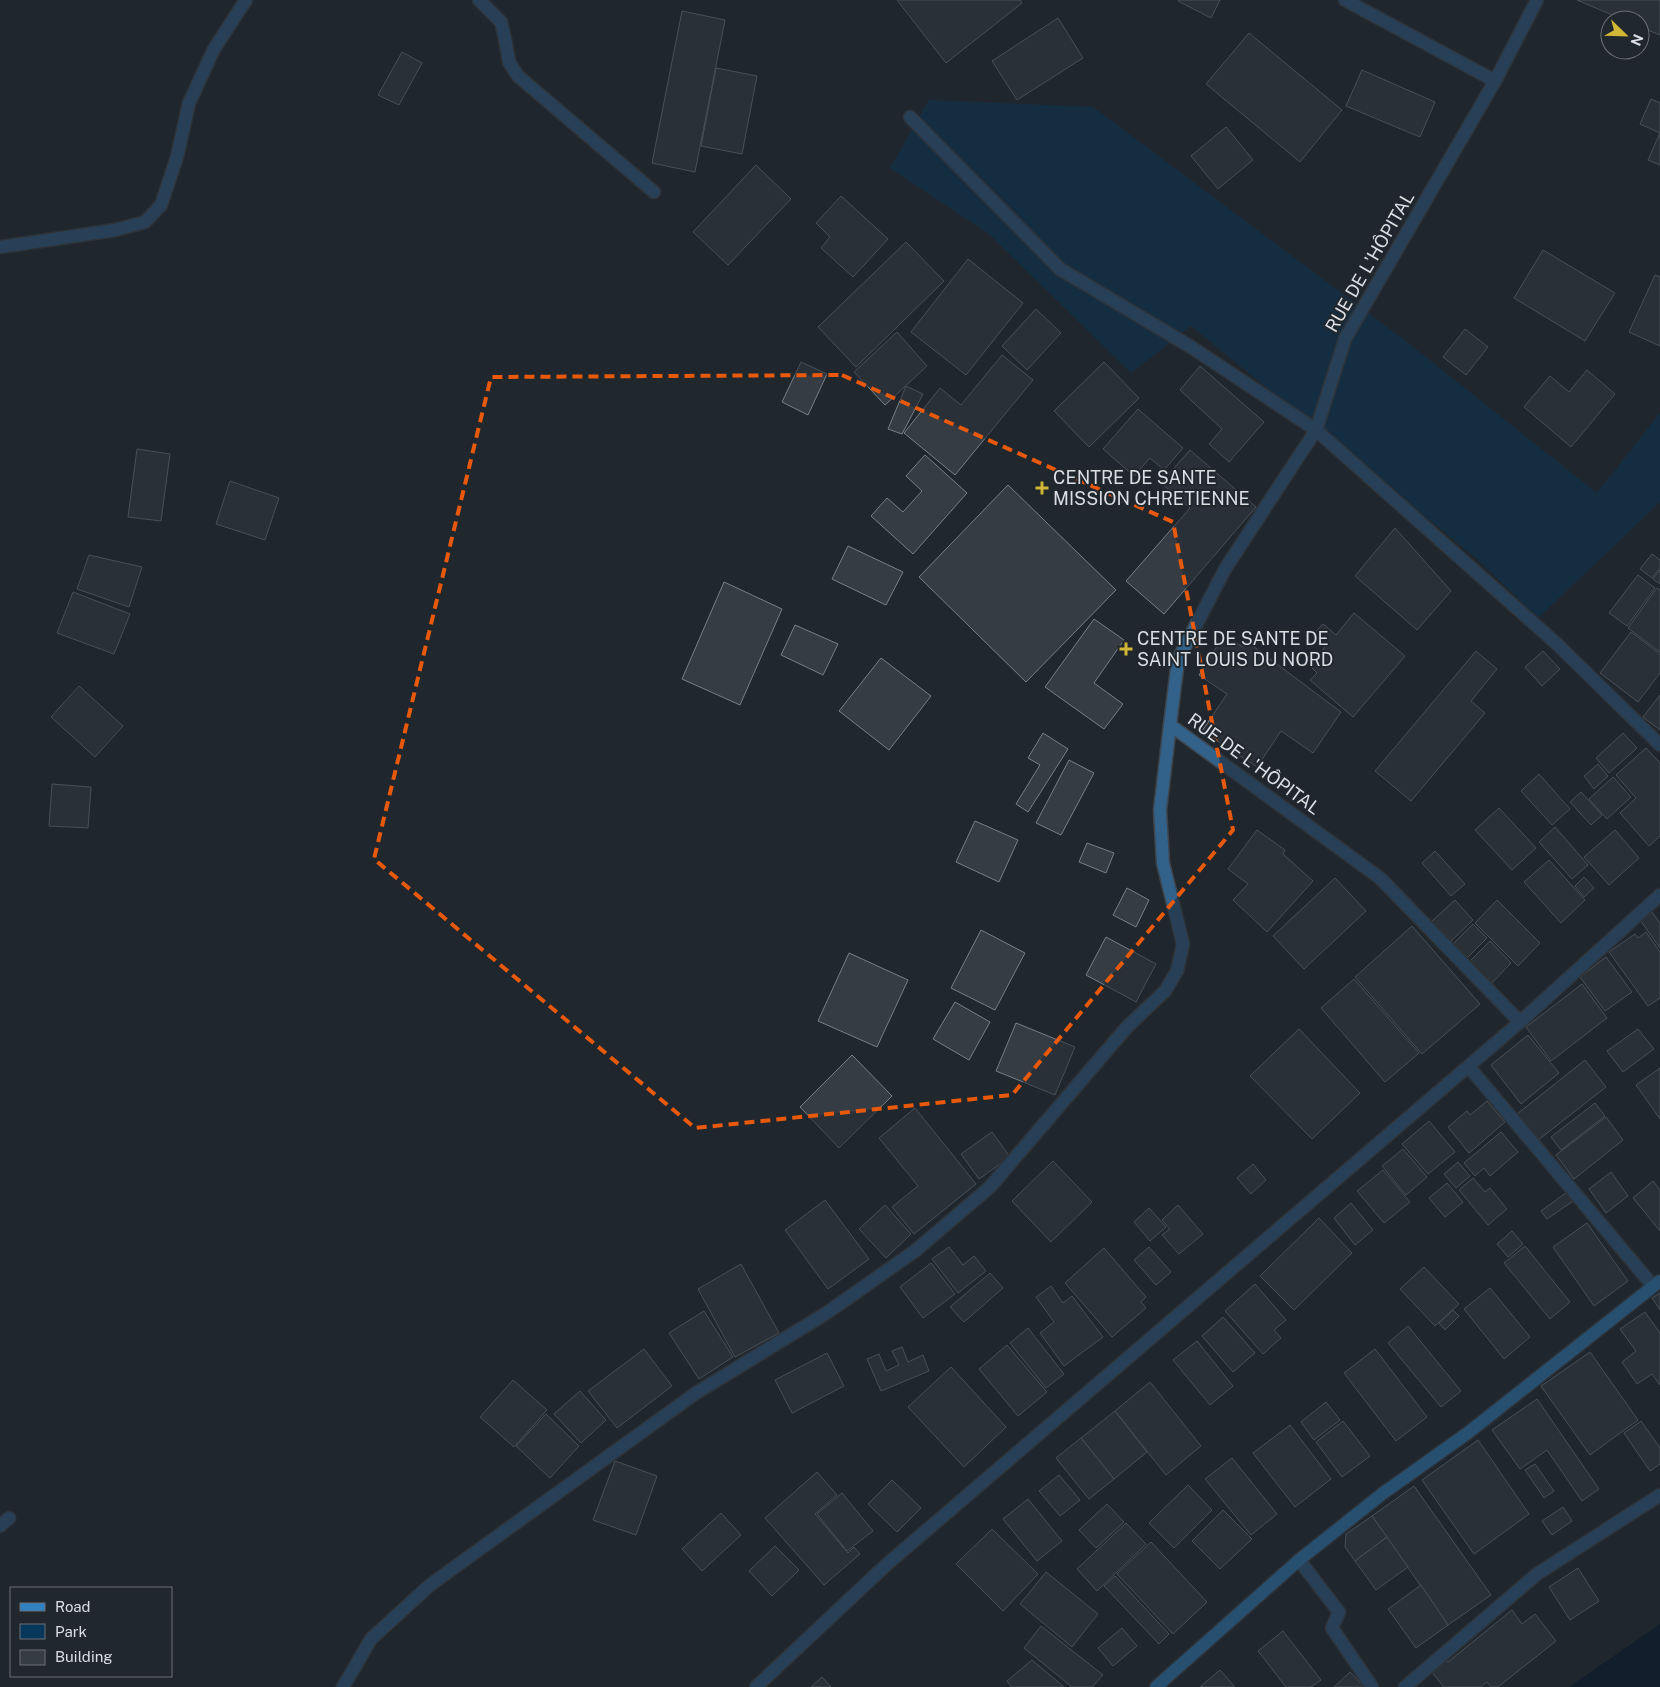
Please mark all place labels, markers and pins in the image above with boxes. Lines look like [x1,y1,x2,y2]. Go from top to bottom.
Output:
place label: CENTRE DE SANTE MISSION CHRETIENNE [1053,467,1250,509]
marker: CENTRE DE SANTE MISSION CHRETIENNE [1035,481,1049,495]
place label: CENTRE DE SANTE DE SAINT LOUIS DU NORD [1137,628,1333,670]
marker: CENTRE DE SANTE DE SAINT LOUIS DU NORD [1119,642,1133,656]

